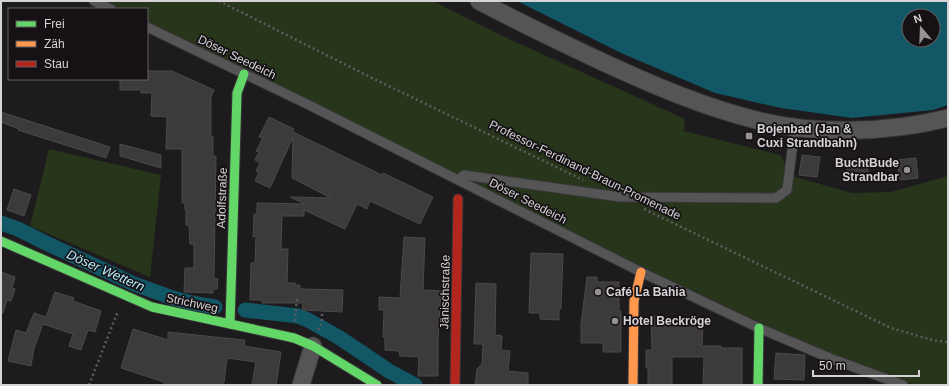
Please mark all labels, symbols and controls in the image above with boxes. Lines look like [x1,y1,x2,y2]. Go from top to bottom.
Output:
legend [8,8,148,80]
north arrow [901,8,941,48]
text: N [912,12,924,26]
text: Frei [44,17,65,31]
street label: Döser Seedeich [196,32,278,82]
text: Zäh [44,37,65,51]
text: Stau [44,57,69,71]
street label: Professor-Ferdinand-Braun-Promenade [487,117,683,223]
place label: Bojenbad (Jan & Cuxi Strandbahn) [757,122,857,150]
marker: Bojenbad (Jan & Cuxi Strandbahn) [744,131,754,141]
place label: BuchtBude Strandbar [835,156,899,184]
marker: BuchtBude Strandbar [902,165,912,175]
street label: Adolfstraße [214,167,230,229]
street label: Döser Seedeich [487,175,569,227]
water label: Döser Wettern [65,247,147,294]
street label: Jänischstraße [437,254,453,329]
place label: Café La Bahia [606,285,686,299]
marker: Café La Bahia [593,287,603,297]
street label: Strichweg [165,291,219,315]
place label: Hotel Beckröge [623,314,711,328]
marker: Hotel Beckröge [610,316,620,326]
scale bar [813,352,919,378]
text: 50 m [819,359,846,373]

